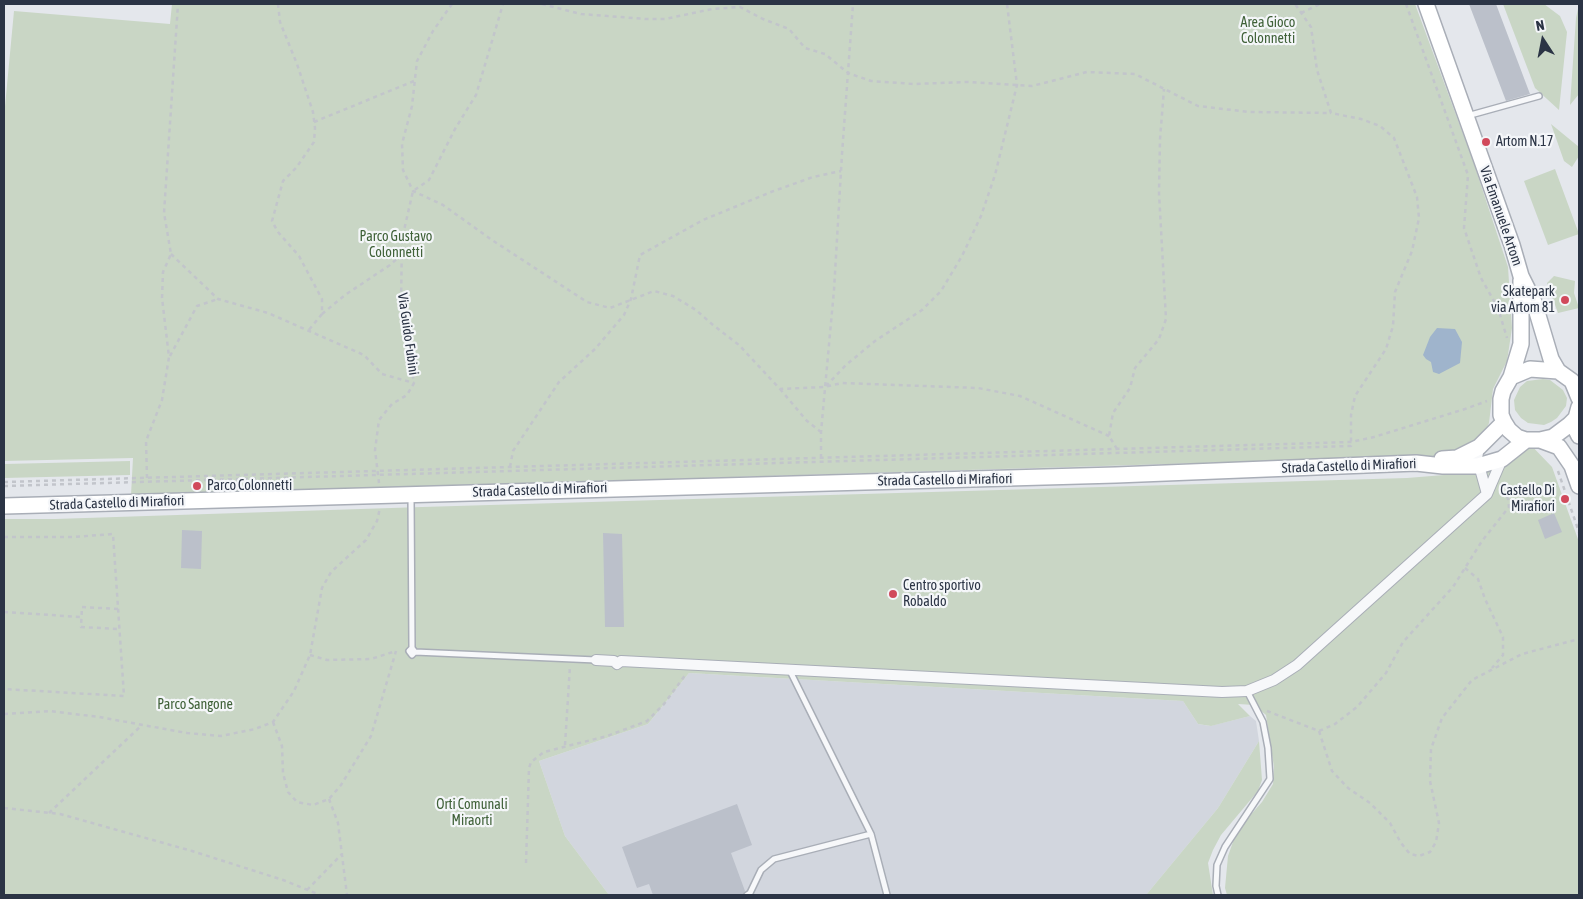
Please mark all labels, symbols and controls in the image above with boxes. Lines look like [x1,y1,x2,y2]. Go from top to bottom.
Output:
park label: Area Gioco Colonnetti [1241,15,1295,48]
north arrow [1518,15,1568,65]
text: N [1535,17,1546,34]
place label: Artom N.17 [1496,134,1553,150]
marker: Artom N.17 [1480,136,1492,148]
street label: Via Emanuele Artom [1476,164,1526,268]
park label: Parco Gustavo Colonnetti [360,229,432,262]
place label: Skatepark via Artom 81 [1491,284,1555,316]
street label: Via Guido Fubini [394,292,422,376]
marker: Skatepark via Artom 81 [1559,294,1571,306]
street label: Strada Castello di Mirafiori [1281,455,1417,477]
street label: Strada Castello di Mirafiori [877,470,1013,490]
place label: Parco Colonnetti [207,478,292,494]
street label: Strada Castello di Mirafiori [472,479,608,501]
marker: Parco Colonnetti [191,480,203,492]
place label: Castello Di Mirafiori [1500,483,1555,516]
street label: Strada Castello di Mirafiori [49,492,185,514]
marker: Castello Di Mirafiori [1559,493,1571,505]
place label: Centro sportivo Robaldo [903,578,981,610]
marker: Centro sportivo Robaldo [887,588,899,600]
park label: Parco Sangone [157,697,233,713]
park label: Orti Comunali Miraorti [436,797,508,830]

